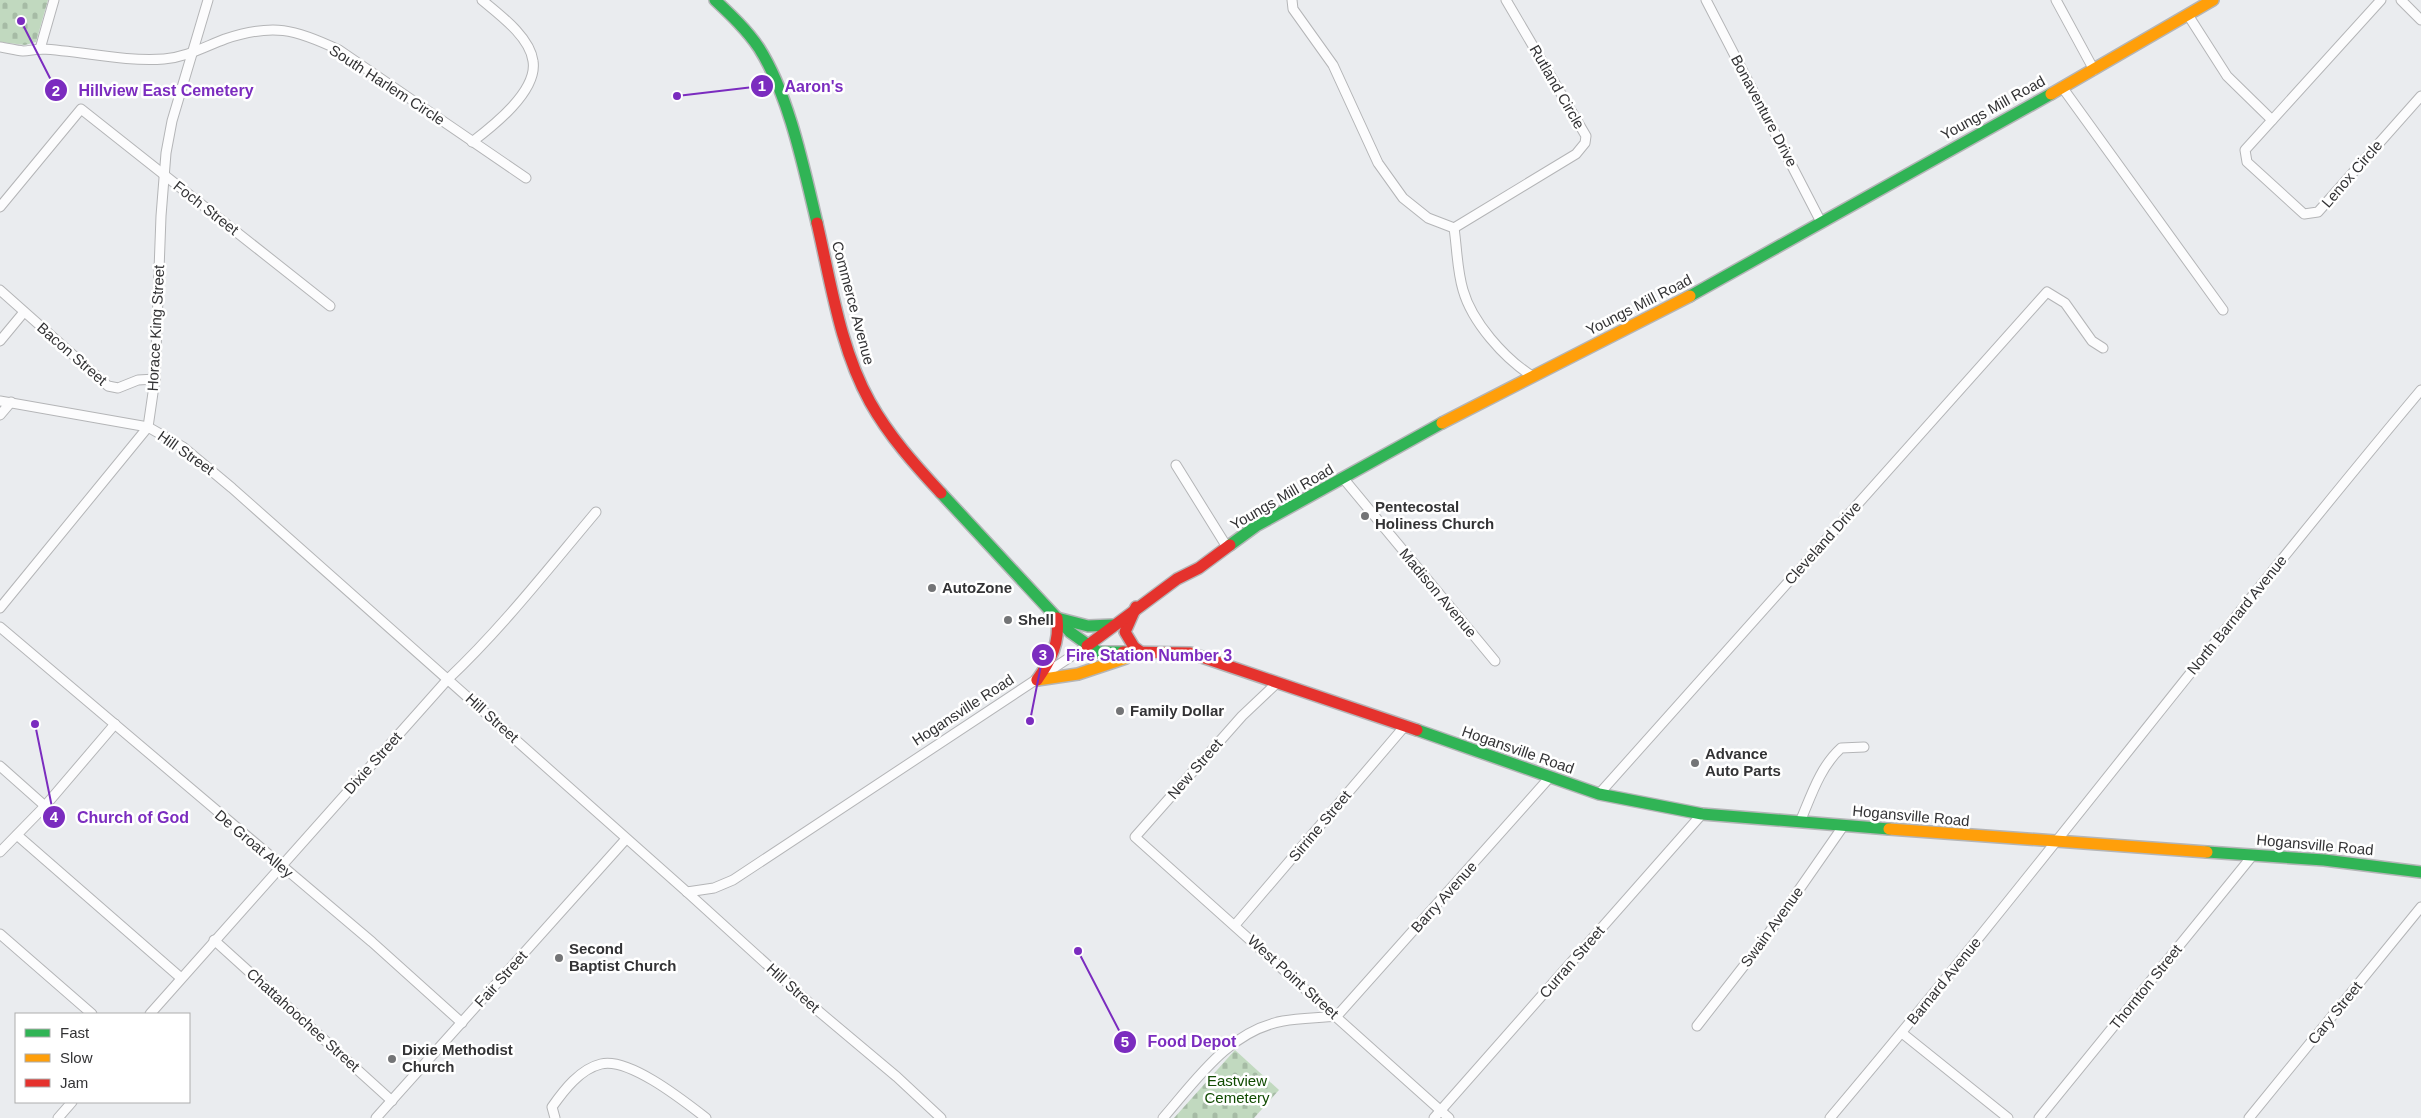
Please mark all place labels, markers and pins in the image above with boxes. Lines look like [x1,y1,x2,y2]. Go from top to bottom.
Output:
callout: Aaron's [750,71,854,102]
callout: Hillview East Cemetery [43,75,263,106]
place label: Pentecostal Holiness Church [1375,498,1494,532]
marker: Pentecostal Holiness Church [1359,510,1371,522]
place label: AutoZone [942,579,1012,596]
marker: AutoZone [926,582,938,594]
place label: Shell [1018,611,1054,628]
marker: Shell [1002,614,1014,626]
callout: Fire Station Number 3 [1030,639,1242,670]
place label: Family Dollar [1130,702,1224,719]
marker: Family Dollar [1114,705,1126,717]
place label: Advance Auto Parts [1705,745,1781,779]
marker: Advance Auto Parts [1689,757,1701,769]
callout: Church of God [42,801,199,832]
place label: Second Baptist Church [569,940,677,974]
marker: Second Baptist Church [553,952,565,964]
callout: Food Depot [1112,1026,1246,1057]
place label: Dixie Methodist Church [402,1041,513,1075]
marker: Dixie Methodist Church [386,1053,398,1065]

